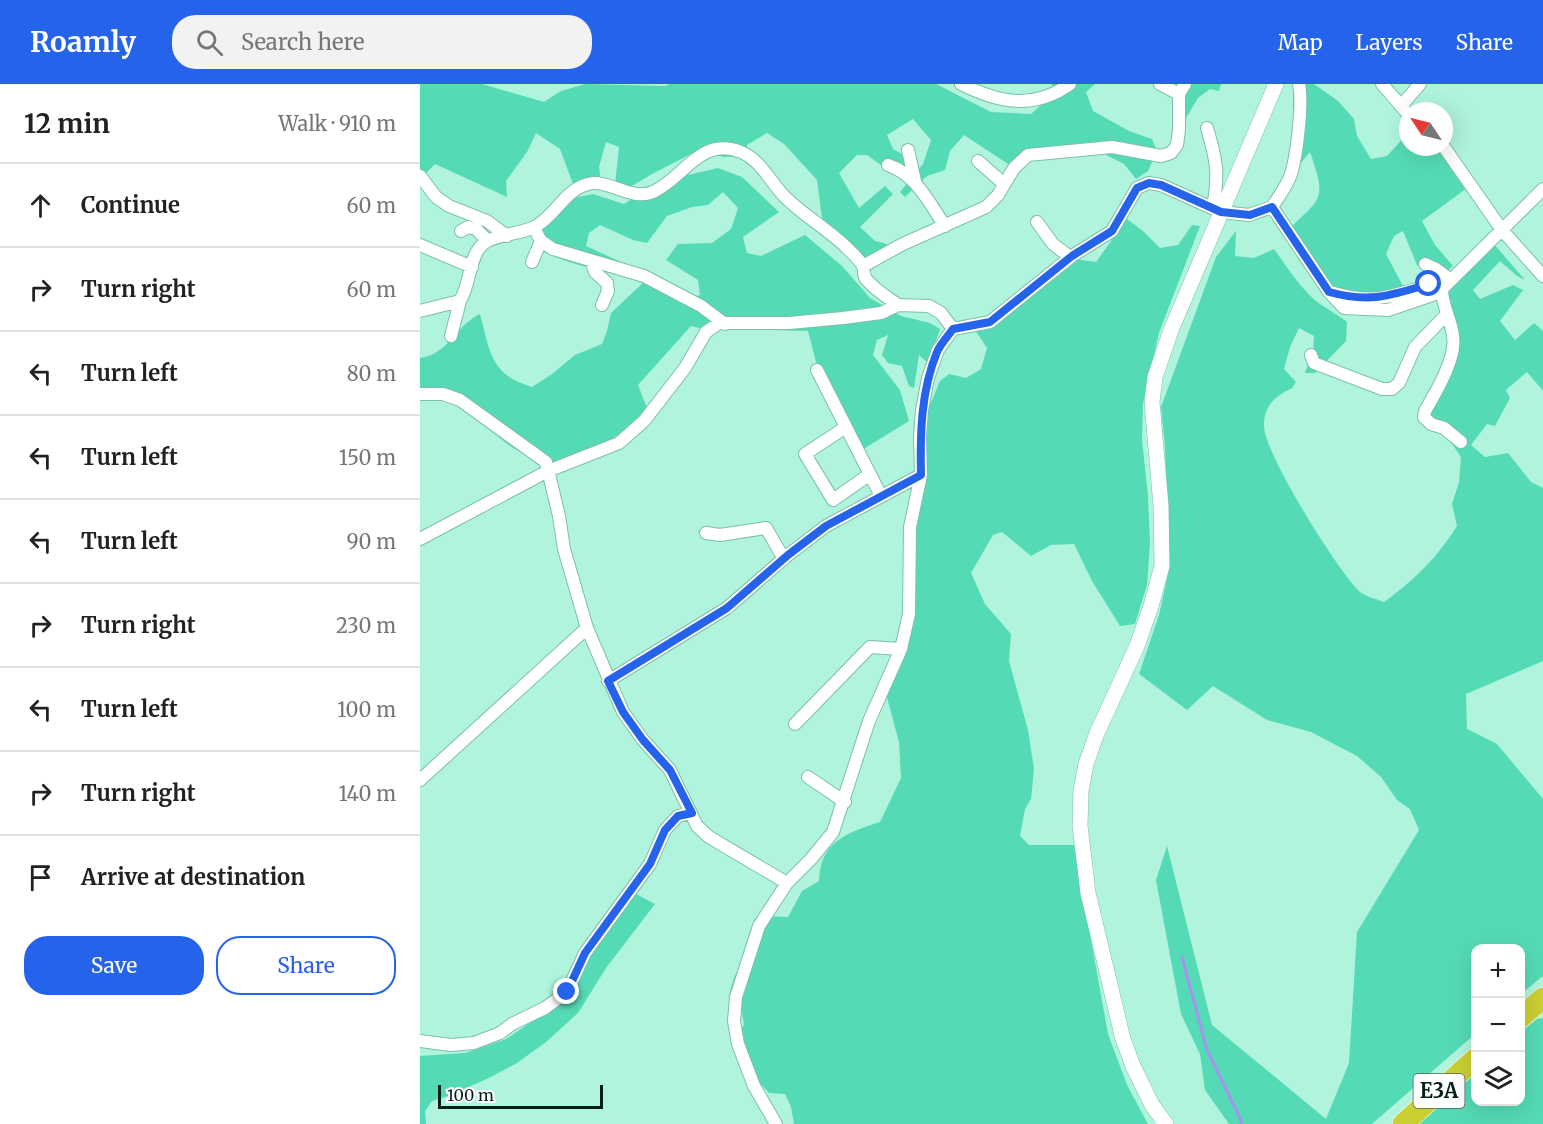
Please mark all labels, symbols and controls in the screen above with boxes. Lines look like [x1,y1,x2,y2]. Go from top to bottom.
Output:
search box [172,15,592,69]
text: Roamly [30,24,136,60]
icon: search [193,26,226,59]
text: Search here [241,28,364,56]
text: Map [1278,29,1323,56]
text: Layers [1356,29,1423,56]
text: Share [1456,29,1513,56]
north arrow [1399,102,1453,156]
text: 12 min [24,107,110,140]
text: Walk · 910 m [278,111,396,136]
icon: ahead [24,189,57,222]
text: Continue [81,191,180,219]
text: 60 m [346,193,396,218]
route start [1415,270,1441,296]
icon: right [24,273,57,306]
text: Turn right [81,275,195,303]
text: 60 m [346,277,396,302]
icon: left [24,357,57,390]
text: Turn left [81,359,178,387]
text: 80 m [347,361,396,386]
icon: left [24,441,57,474]
text: Turn left [81,443,178,471]
text: 150 m [339,445,396,470]
icon: left [24,525,57,558]
text: Turn left [81,527,178,555]
text: 90 m [346,529,396,554]
icon: right [24,609,57,642]
text: Turn right [81,611,195,639]
text: 230 m [336,613,396,638]
icon: left [24,693,57,726]
text: Turn left [81,695,178,723]
text: 100 m [337,697,396,722]
icon: right [24,777,57,810]
text: Turn right [81,779,195,807]
text: 140 m [339,781,396,806]
icon: arrive [24,861,57,894]
text: Arrive at destination [81,863,305,891]
button: Save [24,936,204,995]
button: Share [216,936,396,995]
map controls [1471,944,1525,1106]
button: + [1471,944,1525,998]
route end [553,978,579,1004]
button: − [1471,998,1525,1052]
button: layers [1471,1052,1525,1106]
road number: E3A [1414,1074,1464,1108]
scale bar [438,1082,603,1110]
text: 100 m [447,1085,494,1105]

